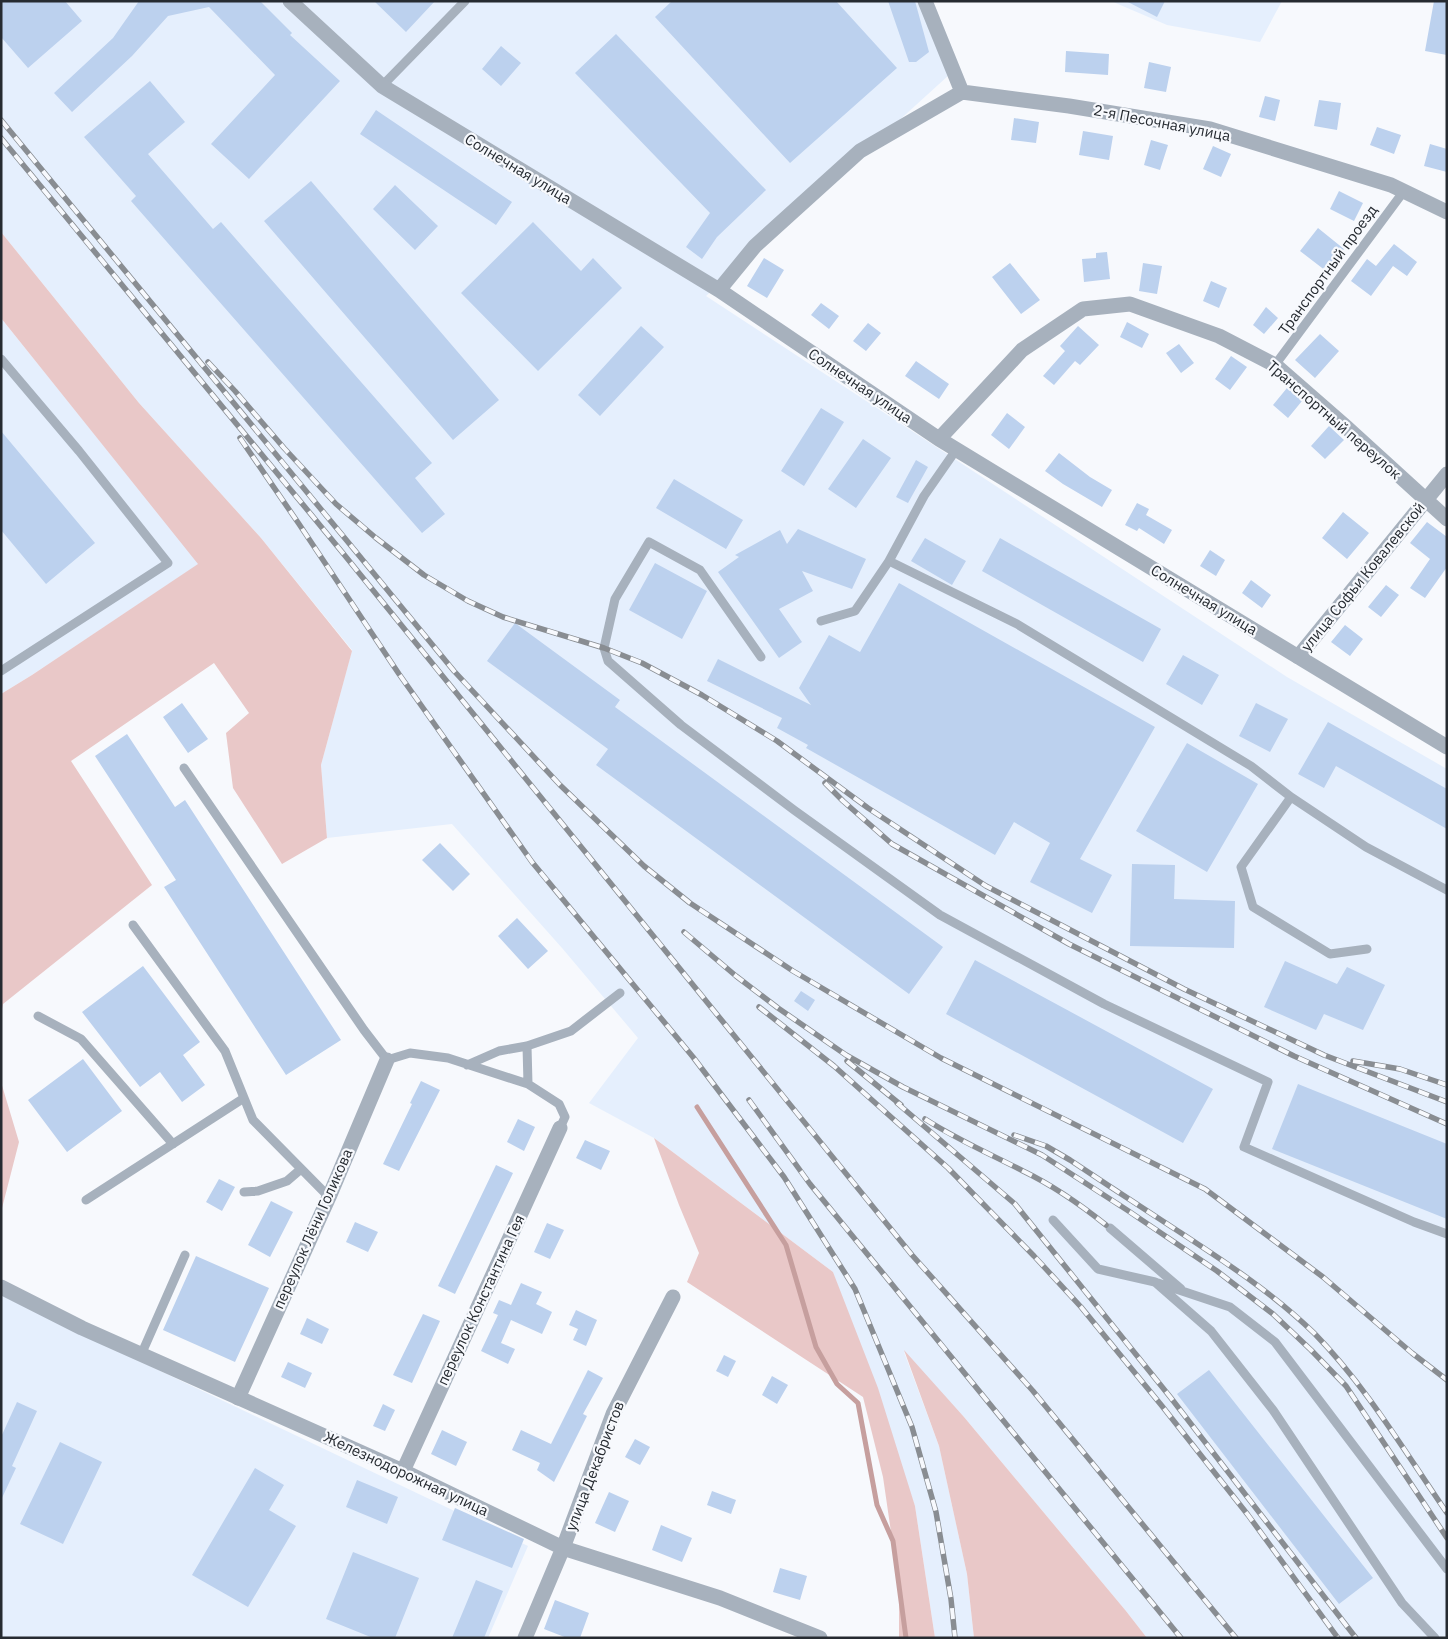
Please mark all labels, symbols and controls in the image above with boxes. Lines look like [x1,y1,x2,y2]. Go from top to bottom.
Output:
street label: 2-я Песочная улица [1092,100,1232,145]
street label: Солнечная улица [461,129,575,208]
street label: Транспортный проезд [1274,201,1381,338]
street label: Солнечная улица [805,344,916,427]
street label: Транспортный переулок [1263,356,1405,483]
street label: улица Софьи Ковалевской [1297,498,1429,655]
street label: Солнечная улица [1147,560,1261,639]
street label: переулок Лёни Голикова [269,1146,357,1312]
street label: переулок Константина Гея [433,1211,529,1388]
street label: улица Декабристов [561,1398,628,1533]
street label: Железнодорожная улица [321,1427,492,1520]

